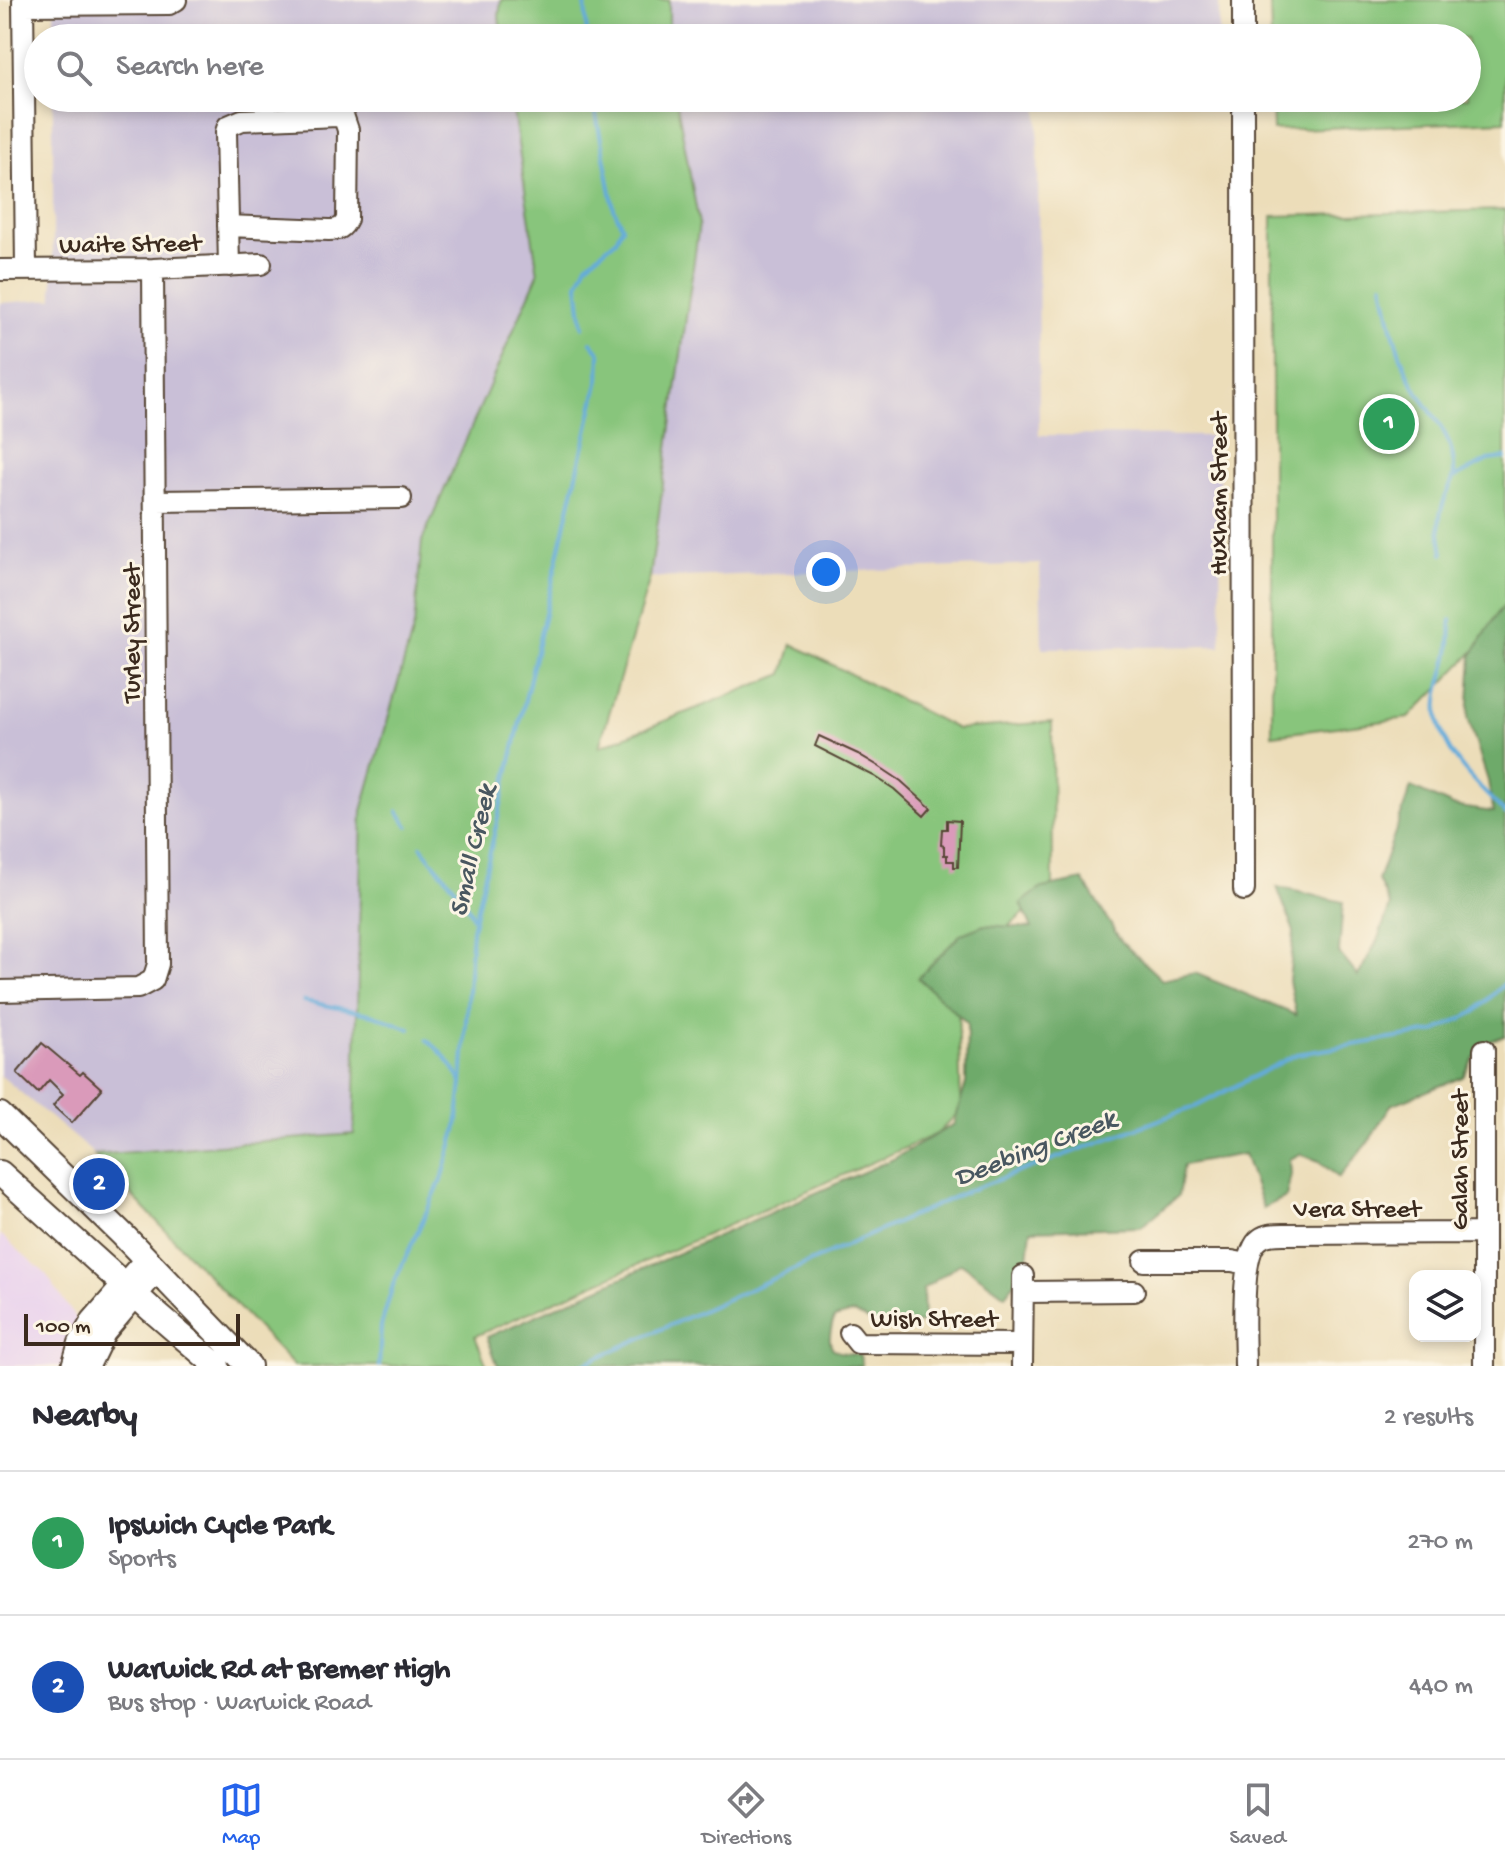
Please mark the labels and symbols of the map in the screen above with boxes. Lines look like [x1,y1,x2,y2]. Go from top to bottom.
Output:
street label: Waite Street [59,230,204,263]
pin: 1 [1363,394,1415,454]
street label: Huxham Street [1206,410,1237,576]
your location [806,552,846,592]
street label: Turley Street [119,561,150,704]
water label: Small Creek [443,780,506,920]
street label: Galah Street [1447,1087,1478,1230]
water label: Deebing Creek [950,1103,1123,1196]
pin: 2 [73,1154,125,1214]
street label: Vera Street [1292,1196,1423,1227]
street label: Wish Street [871,1306,1000,1337]
scale bar [24,1310,240,1346]

